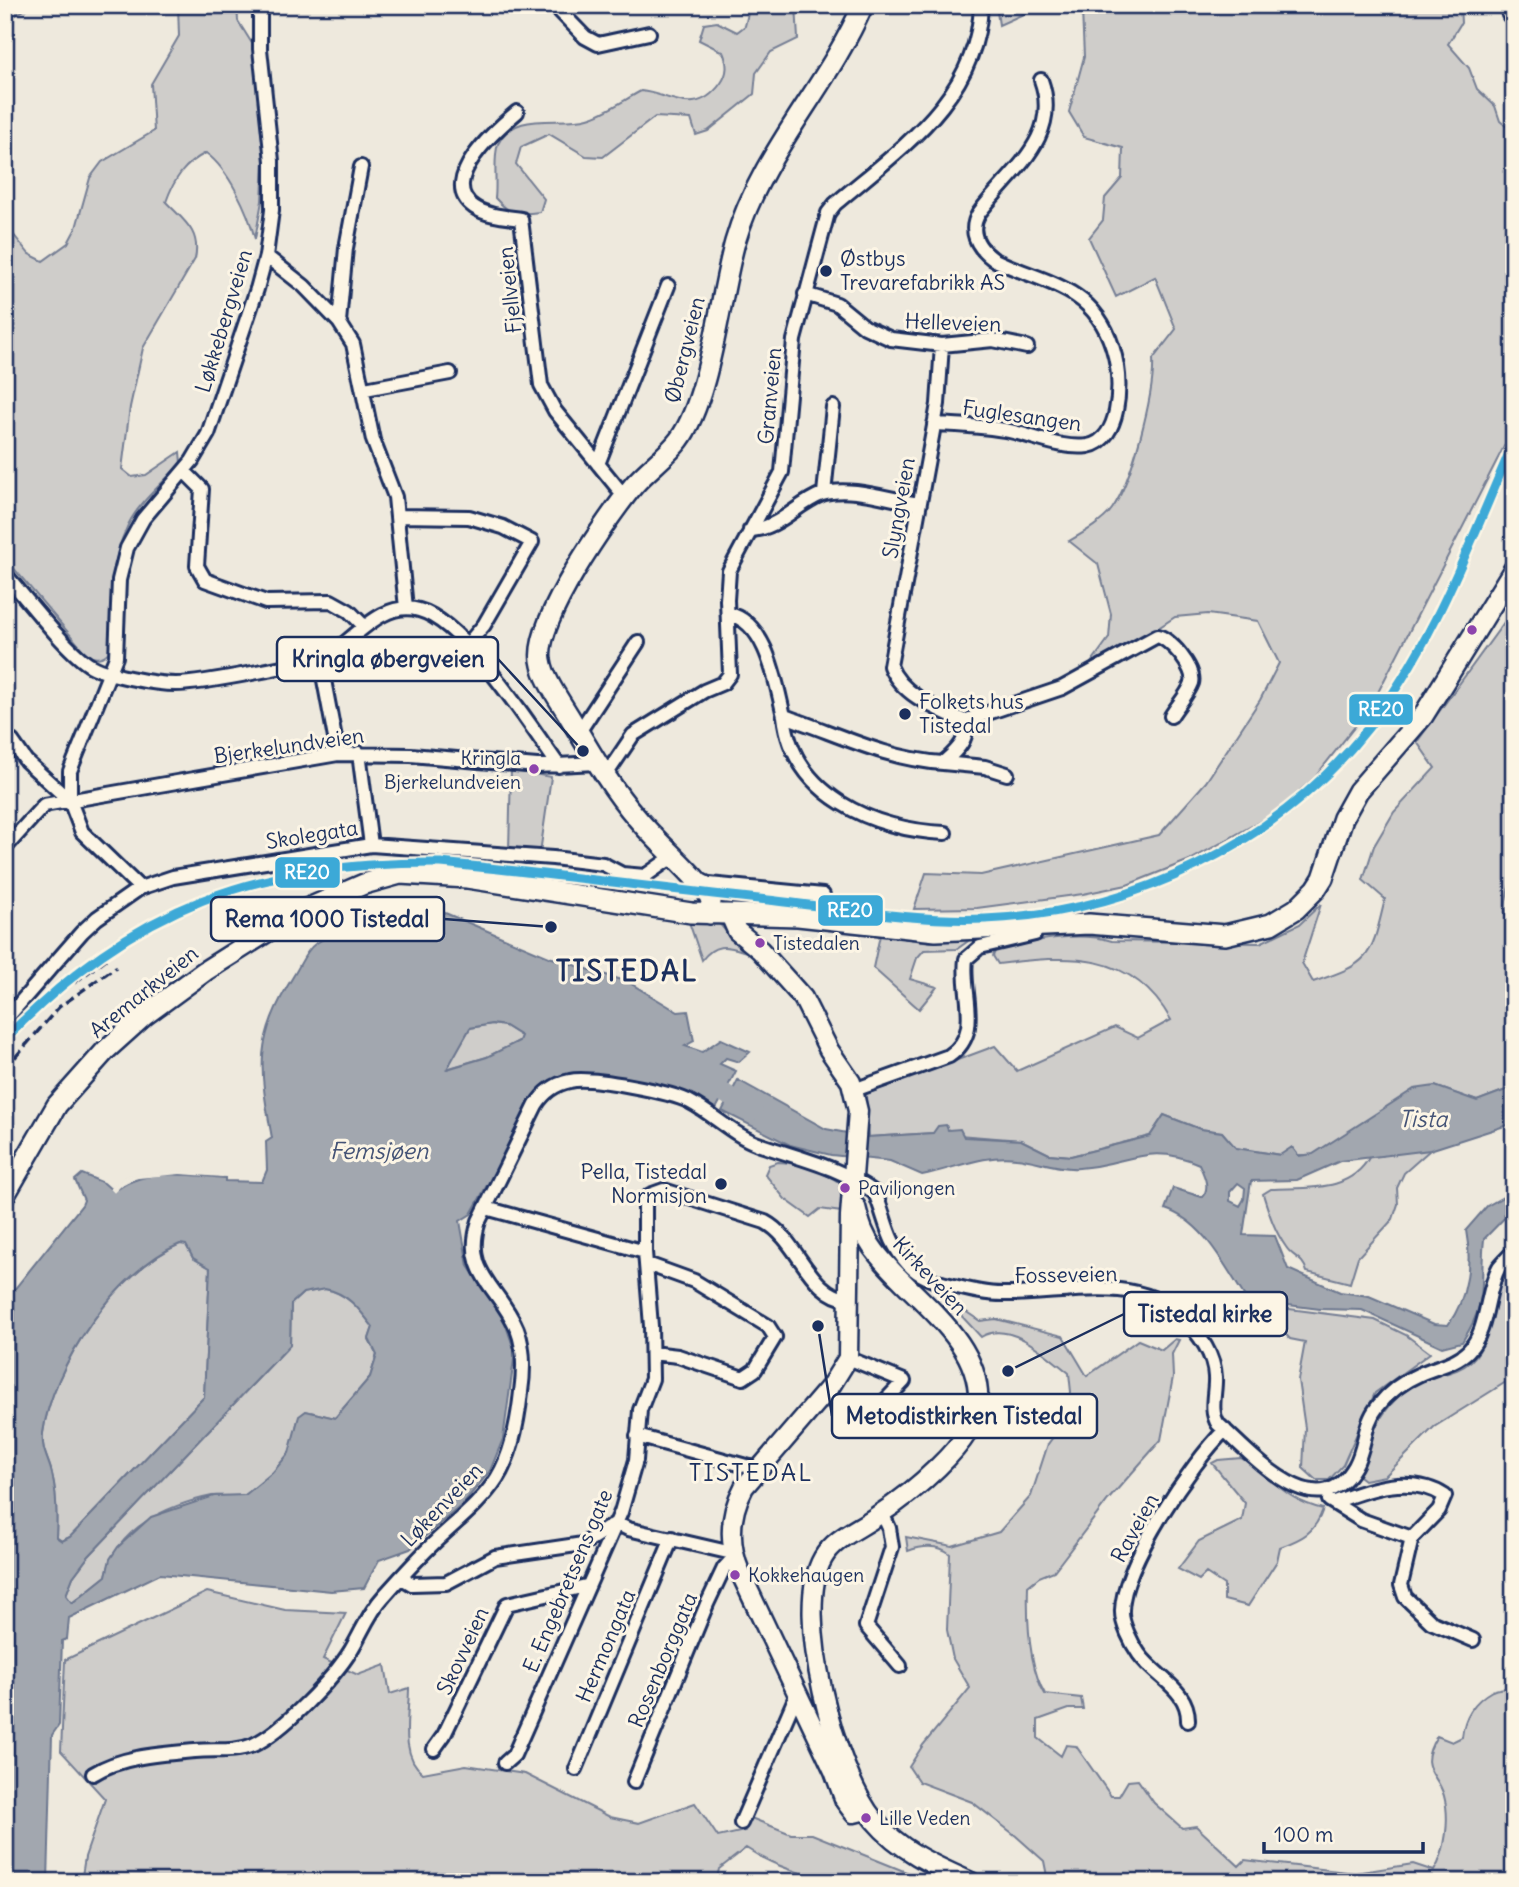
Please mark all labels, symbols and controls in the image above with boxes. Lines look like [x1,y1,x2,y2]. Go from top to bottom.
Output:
street label: Fjellveien [492,245,527,335]
place label: Østbys Trevarefabrikk AS [840,245,1005,296]
street label: Løkkebergveien [189,246,258,396]
marker: Østbys Trevarefabrikk AS [818,263,834,279]
street label: Øbergveien [658,294,711,406]
street label: Helleveien [904,307,1002,338]
street label: Granveien [752,346,787,446]
street label: Fuglesangen [961,394,1083,437]
street label: Slyngveien [876,455,921,560]
unlabelled marker [1465,623,1479,637]
callout: Kringla øbergveien [277,637,498,681]
text: Kringla øbergveien [291,644,485,673]
place label: Folkets hus Tistedal [919,688,1024,739]
line badge: RE20 [1348,693,1414,726]
text: RE20 [1358,697,1404,721]
marker: Folkets hus Tistedal [897,706,913,722]
street label: Bjerkelundveien [212,722,366,769]
place label: Kringla Bjerkelundveien [384,746,521,794]
marker: Kringla Bjerkelundveien [527,762,541,776]
street label: Skolegata [264,814,360,855]
line badge: RE20 [274,856,341,889]
text: RE20 [284,860,330,884]
line badge: RE20 [817,894,884,927]
callout: Rema 1000 Tistedal [211,897,444,941]
text: RE20 [827,898,873,922]
text: Rema 1000 Tistedal [225,904,429,933]
place label: Tistedalen [773,931,860,955]
marker: Tistedalen [753,936,767,950]
street label: Aremarkveien [84,940,204,1044]
district label: TISTEDAL [556,953,698,989]
water label: Tista [1399,1104,1449,1133]
water label: Femsjøen [330,1136,429,1165]
place label: Pella, Tistedal Normisjon [581,1158,707,1209]
marker: Pella, Tistedal Normisjon [713,1176,729,1192]
place label: Paviljongen [858,1176,955,1200]
marker: Paviljongen [838,1181,852,1195]
street label: Kirkeveien [887,1231,974,1321]
street label: Fosseveien [1014,1260,1118,1289]
callout: Tistedal kirke [1124,1292,1287,1336]
text: Tistedal kirke [1137,1299,1273,1328]
callout: Metodistkirken Tistedal [832,1394,1097,1438]
text: Metodistkirken Tistedal [846,1401,1082,1430]
street label: Løkenveien [395,1457,488,1552]
district label: TISTEDAL [689,1457,813,1487]
street label: E. Engebretsens gate [517,1485,618,1677]
street label: Raveien [1105,1488,1165,1567]
place label: Kokkehaugen [748,1563,864,1587]
marker: Kokkehaugen [728,1568,742,1582]
street label: Hermongata [570,1585,641,1706]
street label: Rosenborggata [622,1588,703,1731]
street label: Skovveien [430,1603,495,1699]
place label: Lille Veden [879,1806,971,1830]
scale bar [1264,1810,1423,1854]
marker: Lille Veden [859,1811,873,1825]
text: 100 m [1274,1821,1333,1848]

